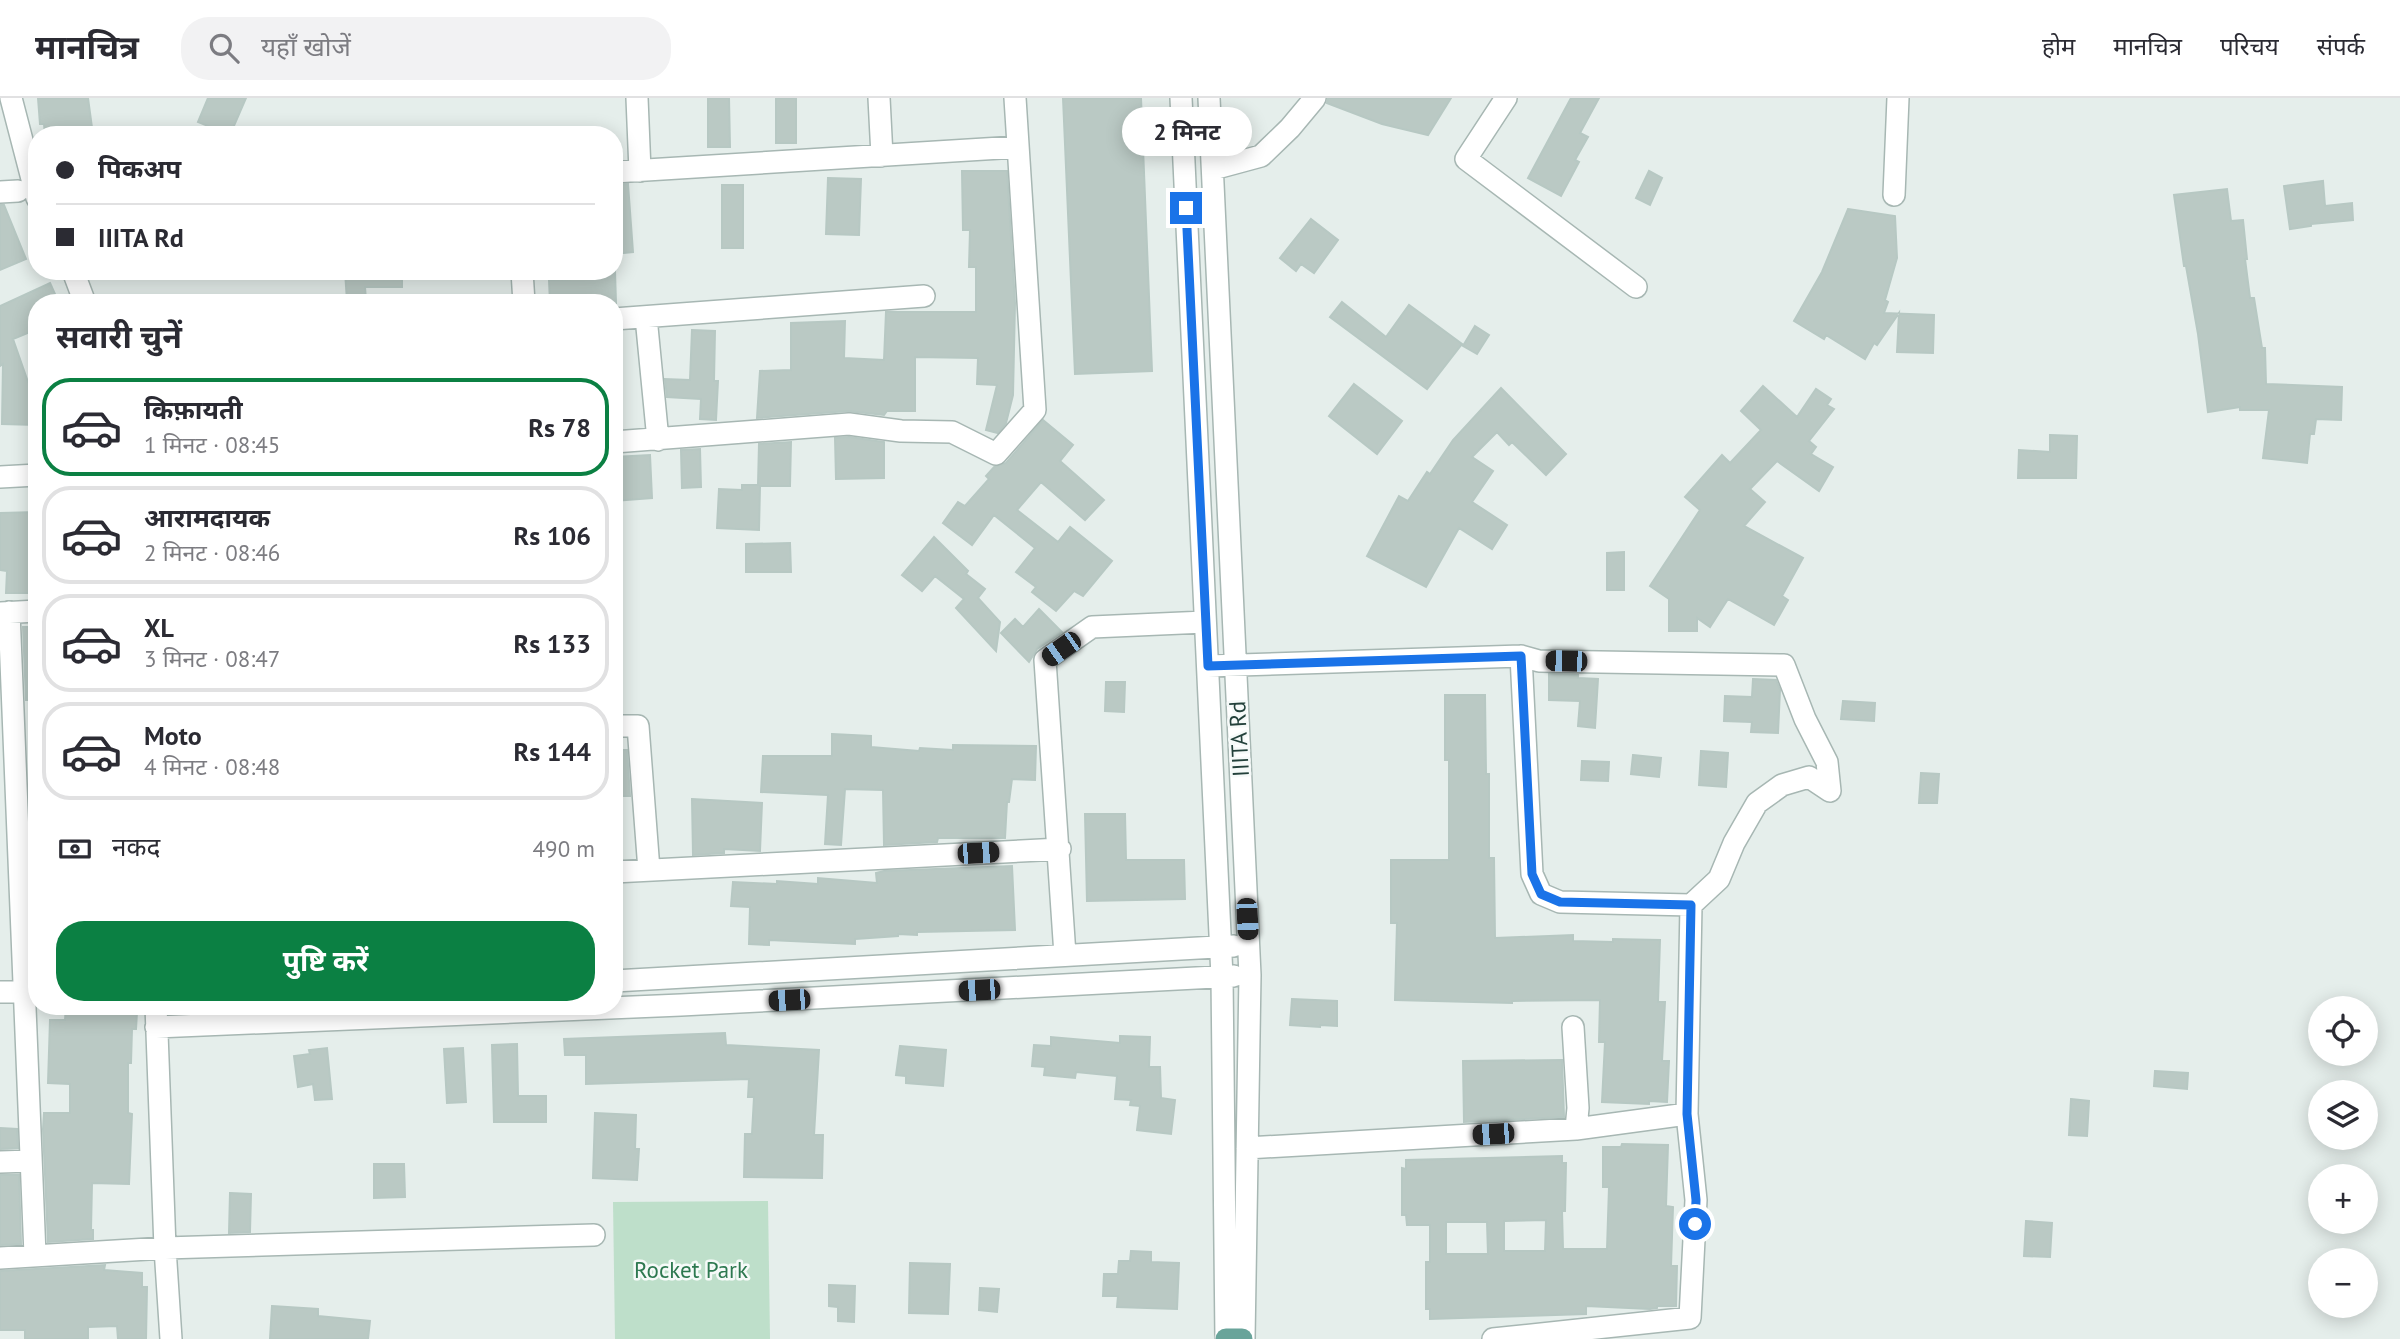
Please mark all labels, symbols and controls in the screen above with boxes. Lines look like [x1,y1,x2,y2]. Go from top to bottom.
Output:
search box [181,17,671,80]
text: मानचित्र [35,25,139,68]
icon: search [205,29,243,67]
text: यहाँ खोजें [261,30,351,63]
text: होम [2042,31,2075,62]
text: मानचित्र [2113,31,2182,62]
text: परिचय [2220,31,2279,62]
text: संपर्क [2317,31,2365,62]
callout: 2 मिनट [1121,106,1251,155]
text: 2 मिनट [1153,117,1221,146]
text: पिकअप [98,152,181,185]
route end [1170,192,1202,224]
text: IIITA Rd [98,221,184,254]
text: सवारी चुनें [56,315,182,357]
text: किफ़ायती [144,393,243,426]
icon: car [60,396,123,459]
text: Rs 78 [528,411,591,444]
text: 1 मिनट · 08:45 [144,430,280,459]
text: आरामदायक [144,501,270,534]
icon: car [60,504,123,567]
text: Rs 106 [514,519,591,552]
text: 2 मिनट · 08:46 [144,538,280,567]
text: XL [144,611,174,644]
icon: car [60,612,123,675]
text: Rs 133 [514,627,591,660]
car [1038,628,1085,670]
text: 3 मिनट · 08:47 [144,644,280,673]
car [1545,650,1588,672]
street label: IIITA Rd [1222,700,1255,778]
text: Moto [144,719,202,752]
icon: car [60,720,123,783]
text: Rs 144 [514,735,591,768]
text: 4 मिनट · 08:48 [144,752,280,781]
icon: cash [56,830,94,868]
text: नकद [112,830,160,863]
text: 490 m [533,834,595,863]
car [957,841,1000,865]
car [1236,897,1259,941]
button: पुष्टि करें [56,921,595,1001]
car [958,978,1001,1002]
car [768,988,811,1012]
map controls [2308,996,2378,1318]
button: locate [2308,996,2378,1066]
button: layers [2308,1080,2378,1150]
car [1472,1122,1515,1146]
button: + [2308,1164,2378,1234]
route start [1679,1208,1711,1240]
button: − [2308,1248,2378,1318]
park label: Rocket Park [634,1255,748,1284]

